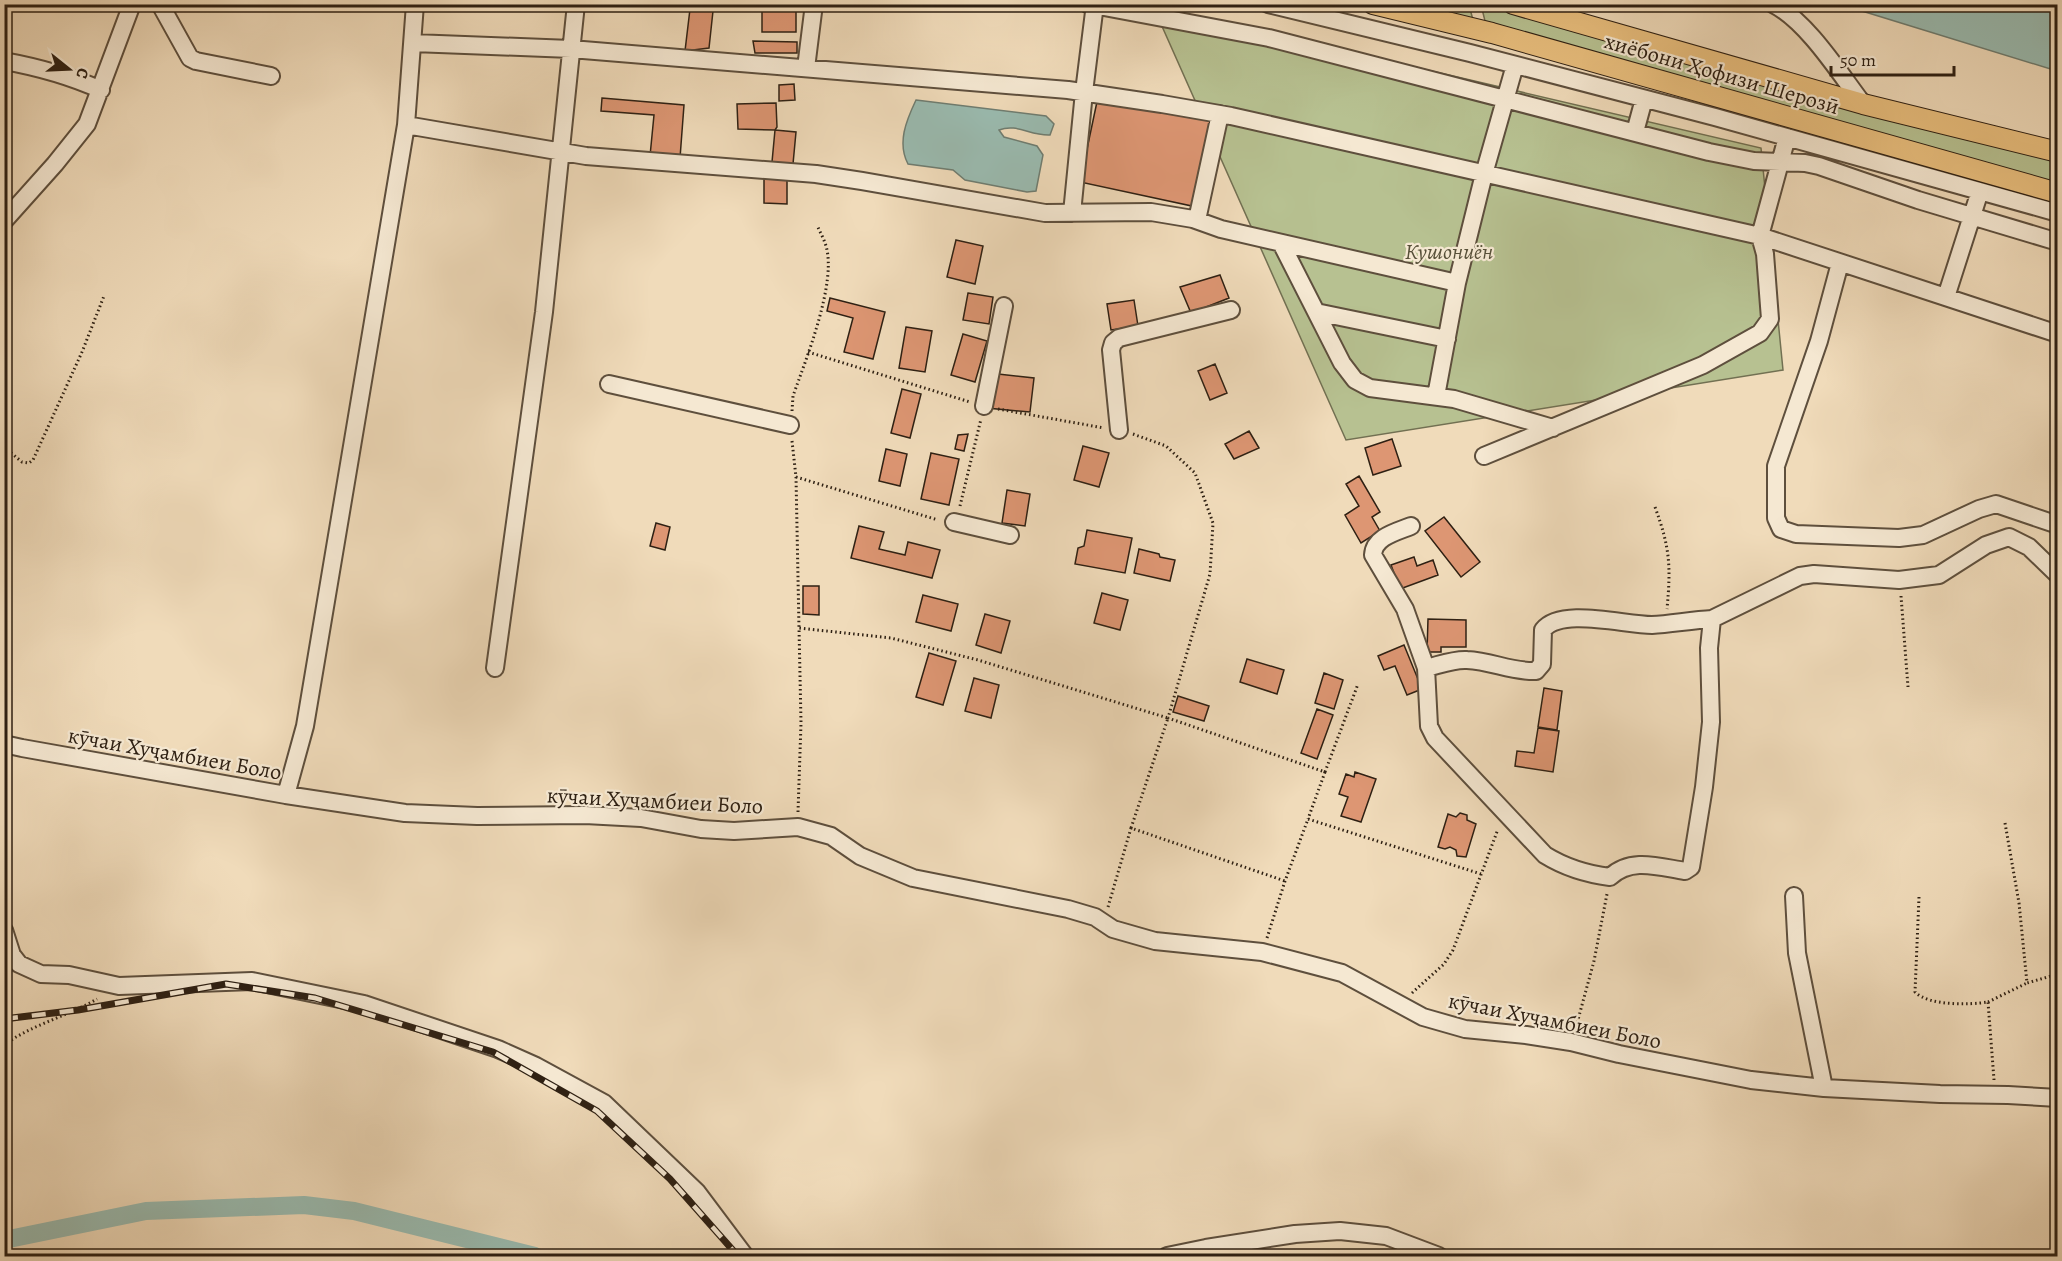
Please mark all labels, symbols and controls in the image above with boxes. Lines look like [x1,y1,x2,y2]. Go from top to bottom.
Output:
street label: хиёбони Ҳофизи Шерозӣ [1601,26,1843,122]
north arrow [39,39,99,99]
scale bar [1831,39,1954,77]
text: 50 m [1840,48,1876,72]
text: С [70,65,94,82]
park label: Кушониён [1405,237,1493,267]
street label: кӯчаи Хуҷамбиеи Боло [66,720,284,788]
street label: кӯчаи Хуҷамбиеи Боло [546,780,764,822]
street label: кӯчаи Хуҷамбиеи Боло [1446,986,1664,1056]

